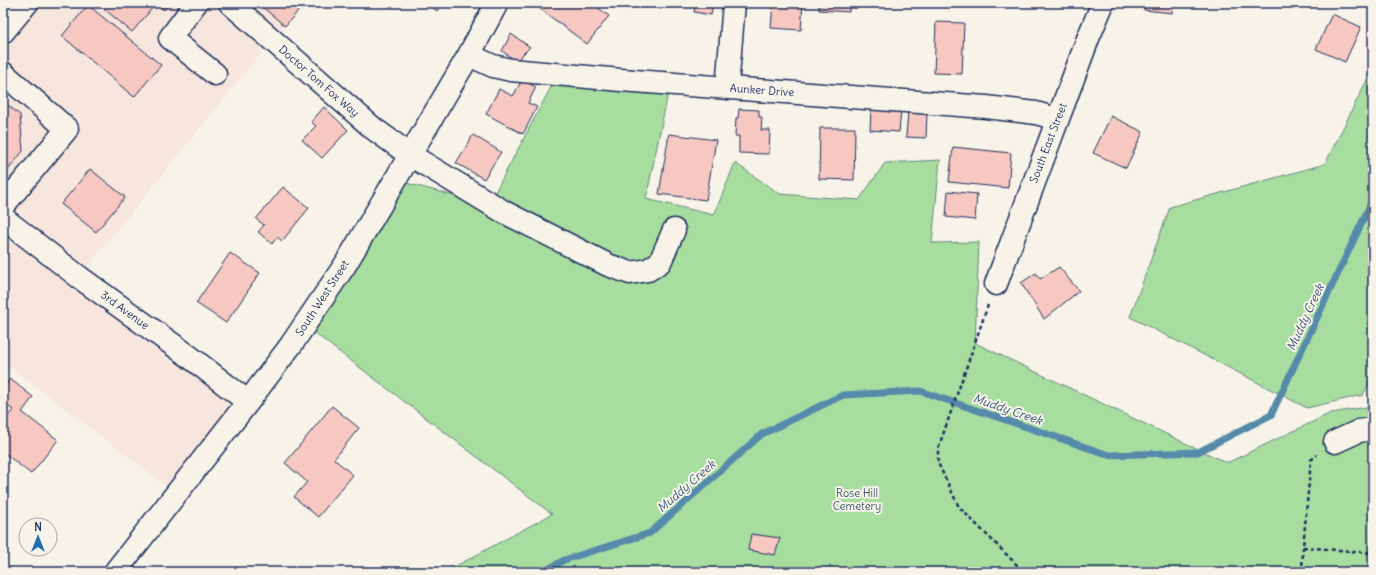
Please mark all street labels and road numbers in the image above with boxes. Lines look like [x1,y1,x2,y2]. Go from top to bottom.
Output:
street label: Doctor Tom Fox Way [276,42,362,120]
street label: Aunker Drive [729,81,795,99]
street label: South East Street [1026,101,1070,185]
street label: South West Street [292,257,352,339]
street label: 3rd Avenue [98,288,152,332]

